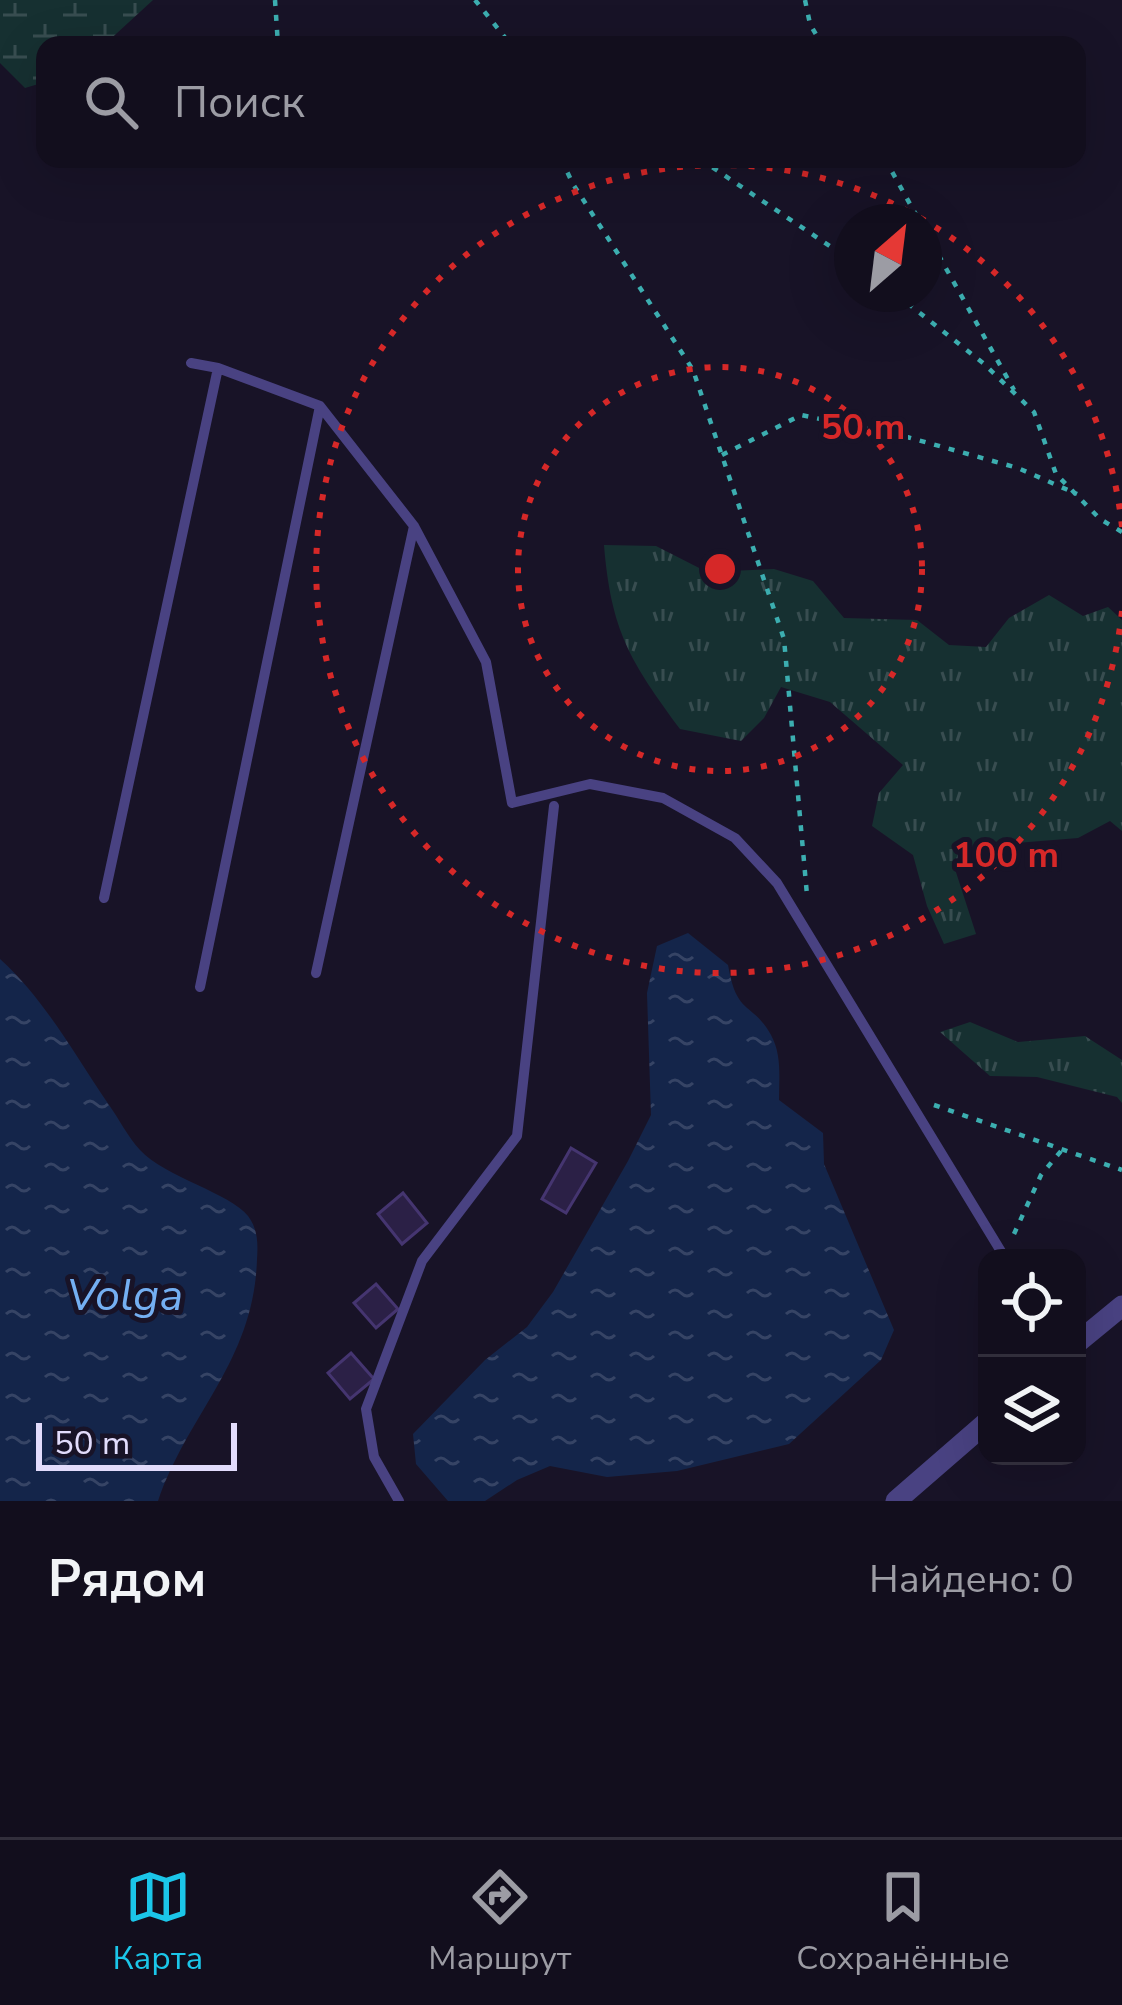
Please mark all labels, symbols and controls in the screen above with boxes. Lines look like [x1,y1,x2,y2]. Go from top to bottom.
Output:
search box [36,36,1086,168]
icon: search [78,69,144,135]
text: Поиск [174,72,305,133]
north arrow [834,204,942,312]
text: 50 m [821,403,905,452]
centre of rings [699,548,741,590]
text: 100 m [953,831,1059,880]
map controls [978,1249,1086,1465]
button: locate [978,1249,1086,1357]
water label: Volga [67,1265,183,1326]
button: layers [978,1357,1086,1465]
scale bar [36,1417,237,1470]
text: 50 m [54,1421,130,1466]
text: Рядом [48,1544,206,1614]
text: Найдено: 0 [869,1553,1074,1606]
tab: Карта [112,1864,203,1981]
tab: Маршрут [428,1864,572,1981]
tab: Сохранённые [796,1864,1010,1981]

